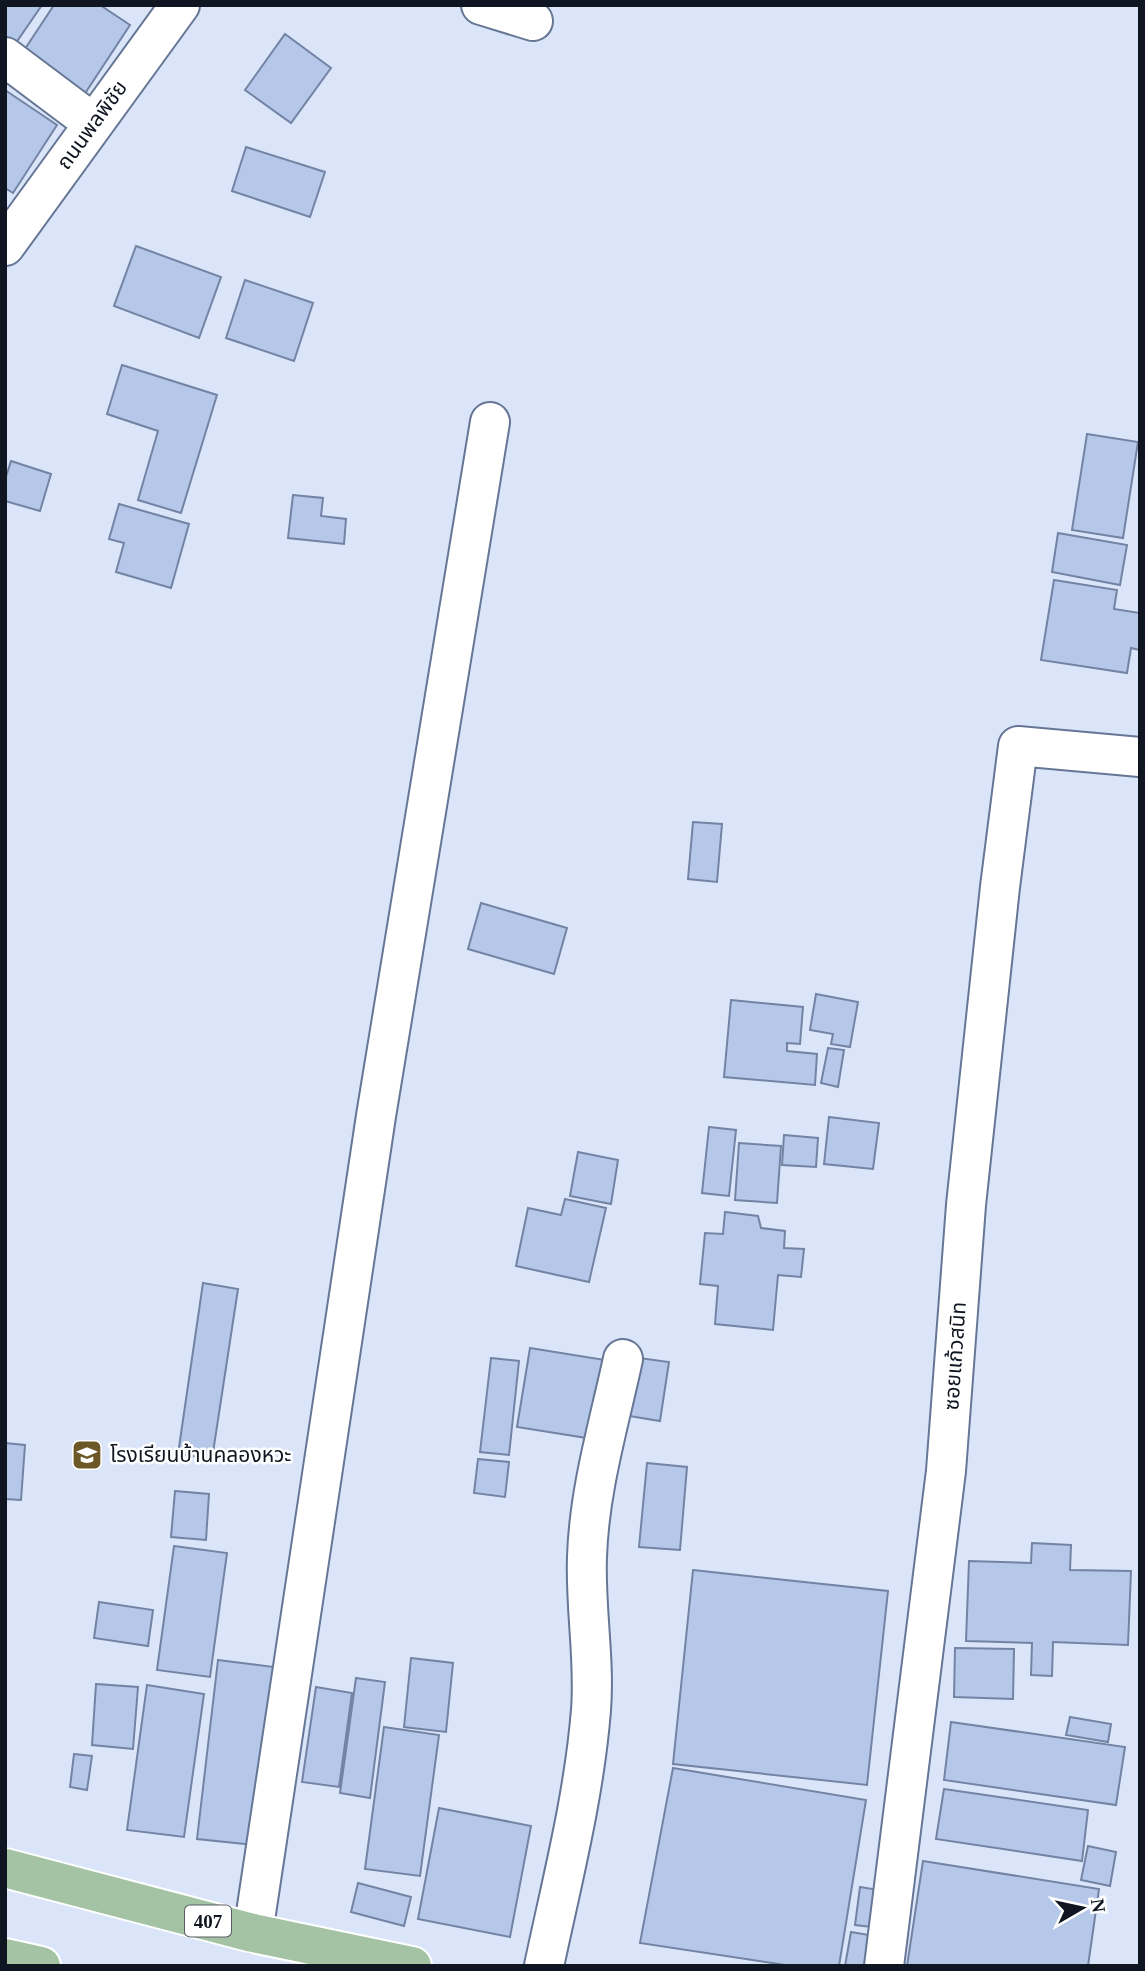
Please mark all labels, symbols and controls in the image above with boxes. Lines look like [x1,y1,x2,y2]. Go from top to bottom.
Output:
street label: ถนนพลพิชัย [52,76,132,174]
street label: ซอยแก้วสนิท [939,1301,971,1411]
school or university icon: โรงเรียนบ้านคลองหวะ [70,1438,104,1472]
place label: โรงเรียนบ้านคลองหวะ [110,1443,291,1467]
north arrow [1047,1873,1117,1943]
text: N [1087,1897,1110,1914]
road number: 407 [185,1906,231,1937]

